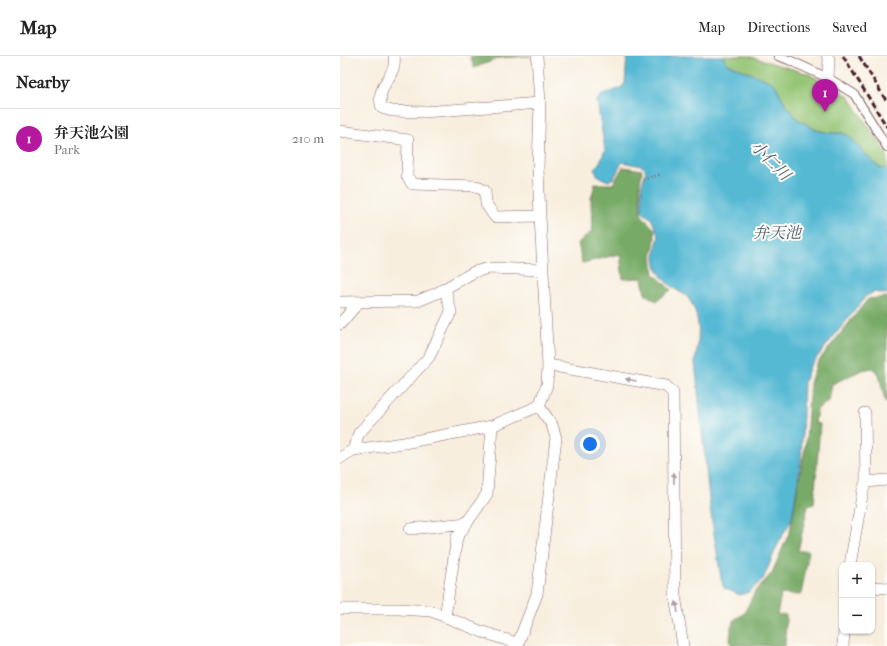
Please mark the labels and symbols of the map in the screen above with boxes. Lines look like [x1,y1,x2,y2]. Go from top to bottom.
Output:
pin: 1 [812,79,838,112]
water label: 小仁川 [747,137,796,185]
water label: 弁天池 [753,223,803,242]
one-way arrow [625,377,637,383]
your location [580,434,600,454]
one-way arrow [671,471,677,484]
one-way arrow [674,601,680,614]

